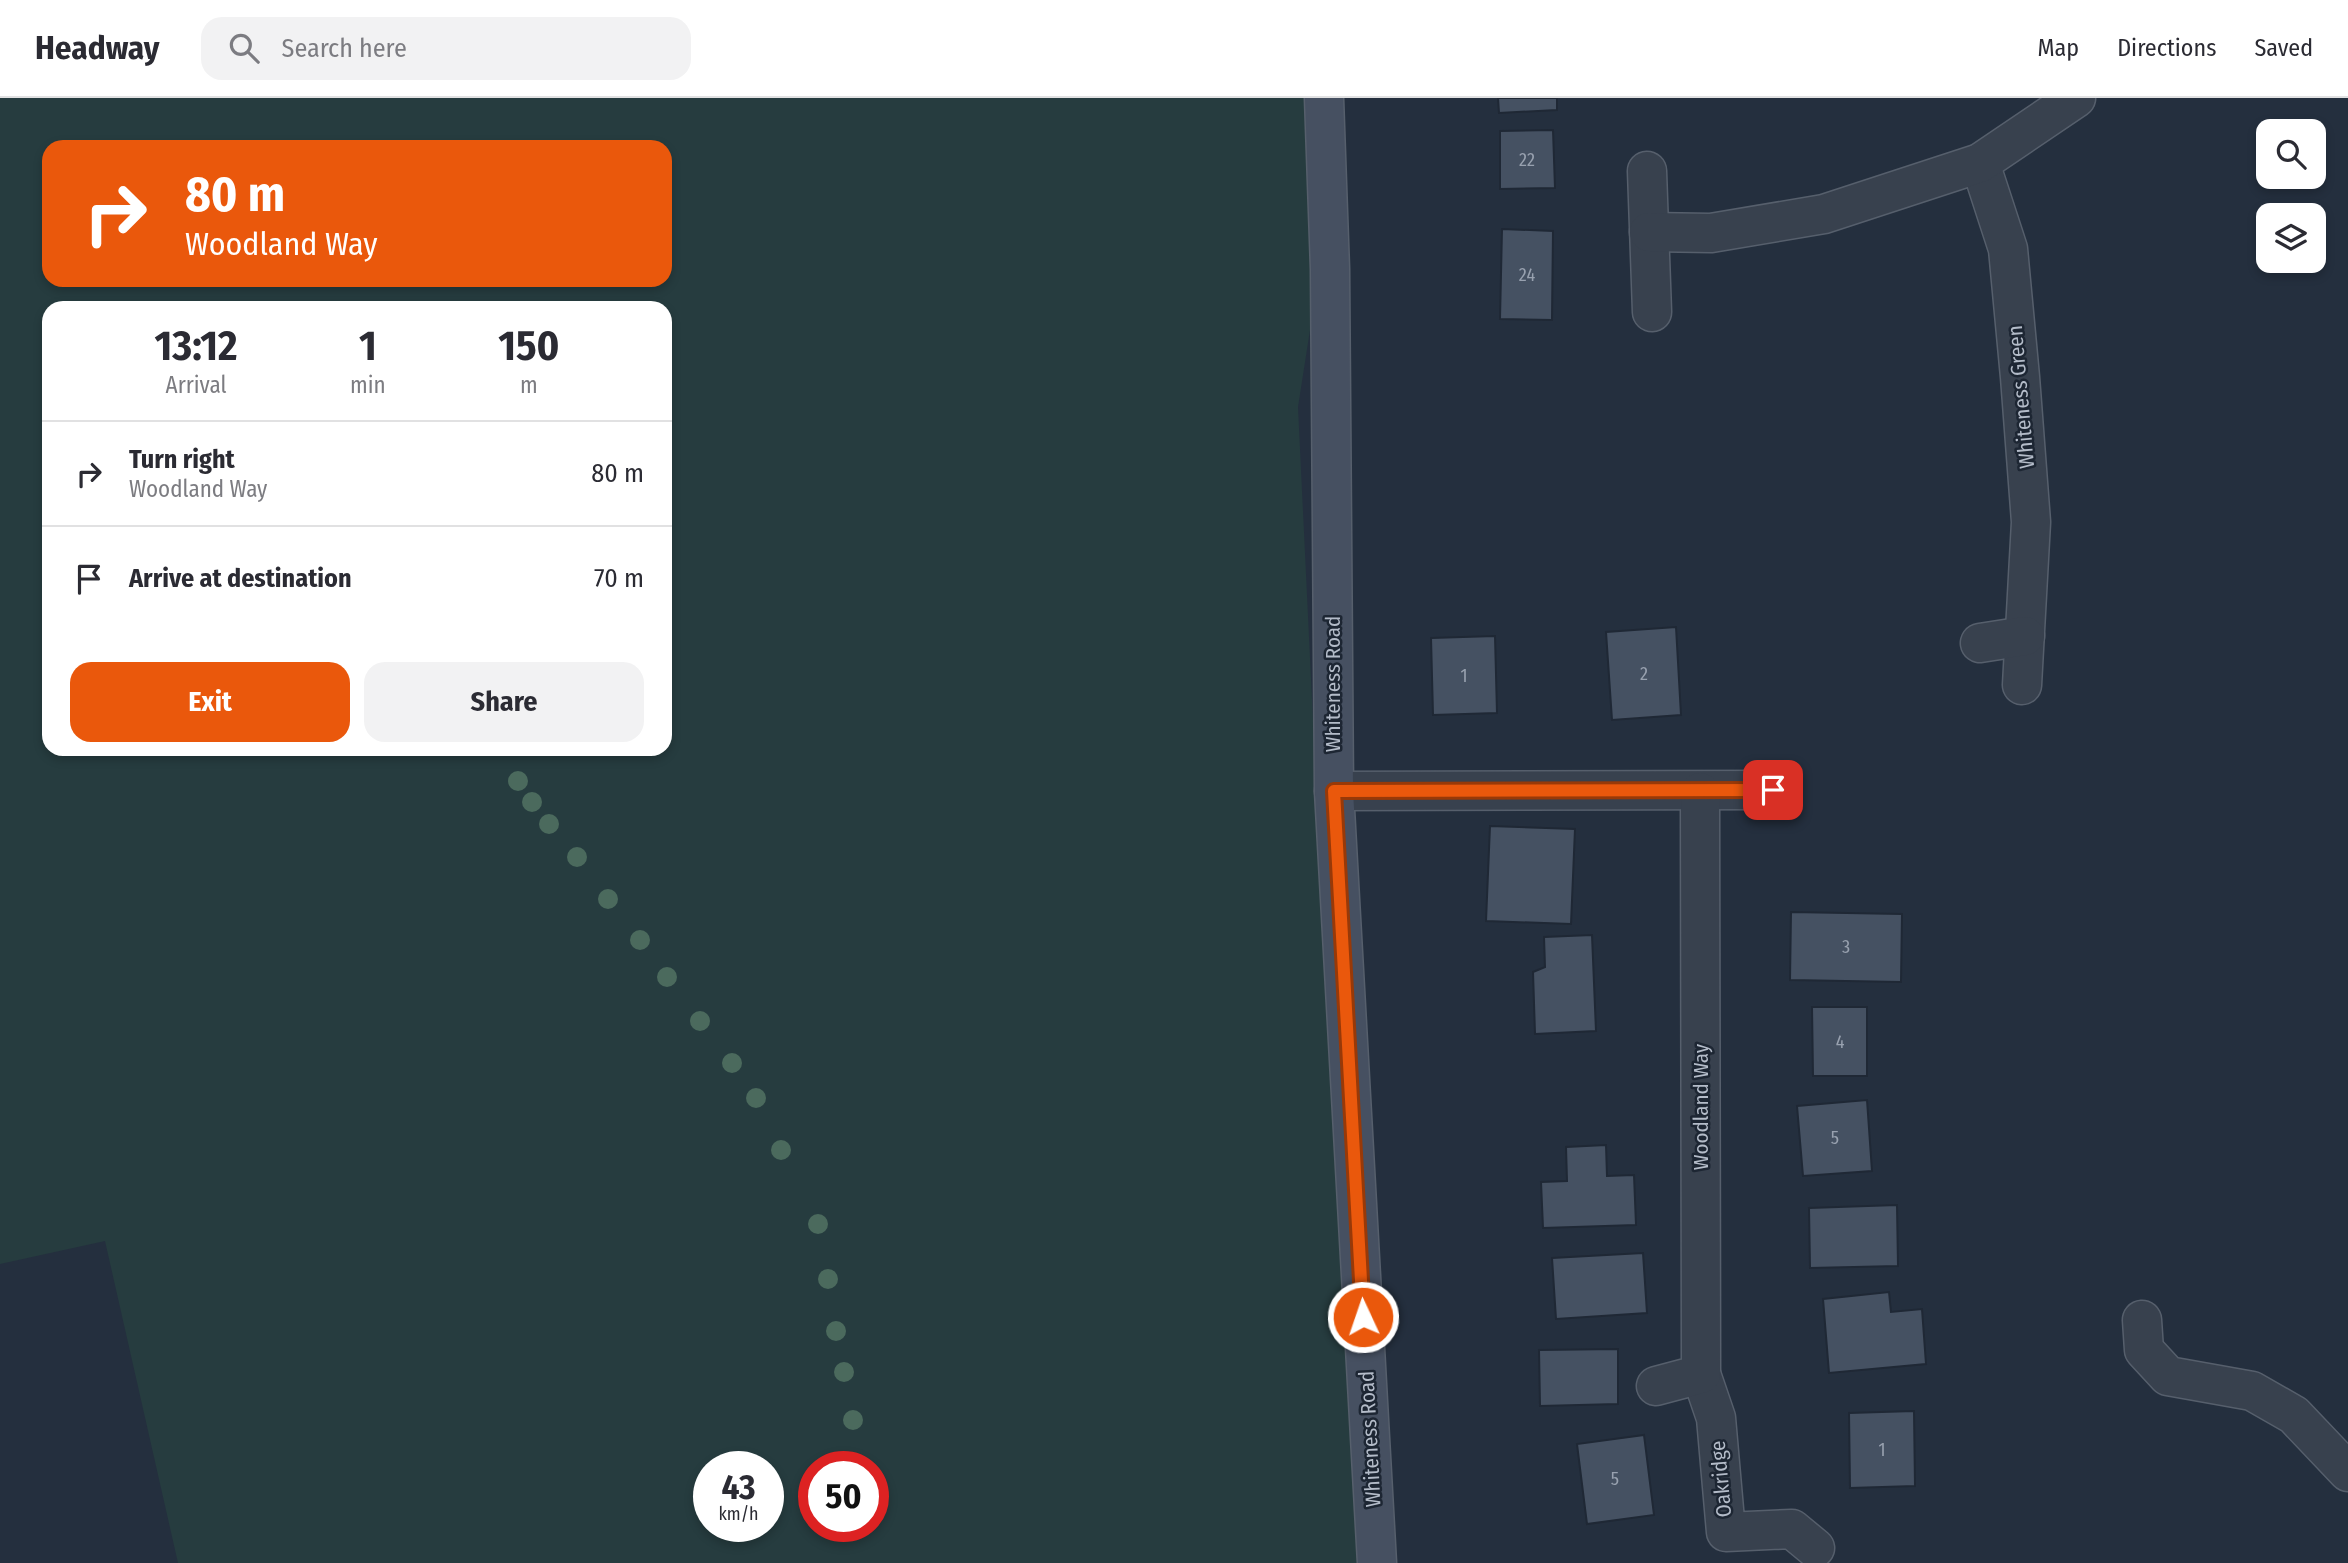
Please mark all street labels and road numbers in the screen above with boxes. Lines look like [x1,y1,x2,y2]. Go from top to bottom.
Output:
street label: Whiteness Green [2002,324,2040,470]
street label: Whiteness Road [1320,616,1346,752]
street label: Woodland Way [1688,1043,1714,1170]
street label: Whiteness Road [1353,1370,1387,1508]
street label: Oakridge [1705,1440,1737,1518]

